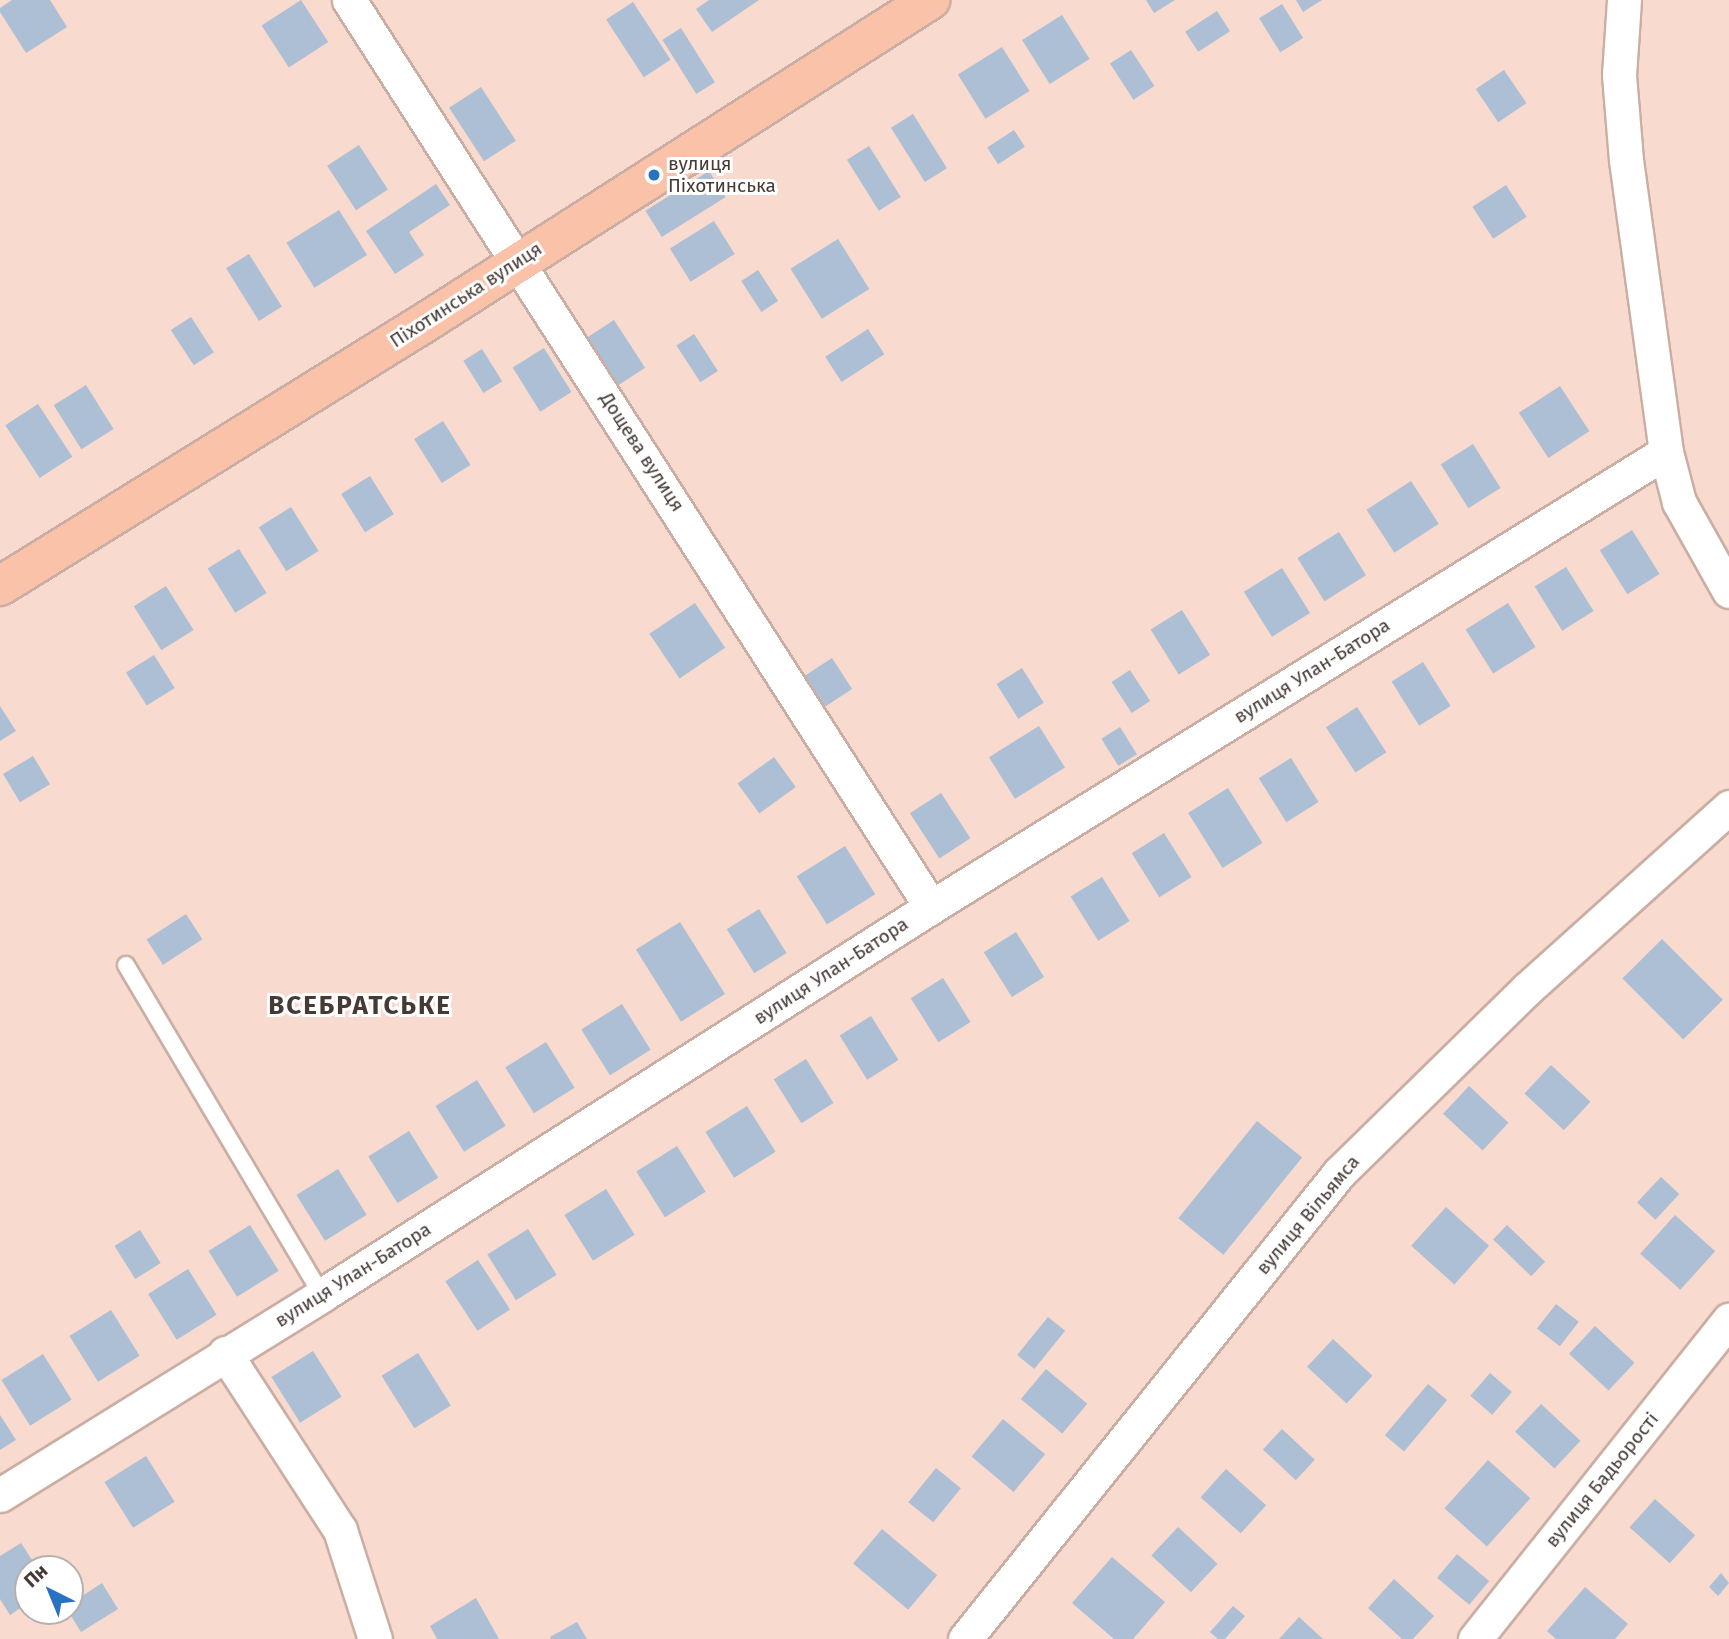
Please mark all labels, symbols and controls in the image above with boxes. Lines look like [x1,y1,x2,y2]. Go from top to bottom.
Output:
place label: вулиця Піхотинська [668,153,776,197]
marker: вулиця Піхотинська [646,167,662,183]
street label: Піхотинська вулиця [386,237,546,353]
street label: Дощева вулиця [595,388,689,516]
street label: вулиця Улан-Батора [1230,614,1394,728]
street label: вулиця Улан-Батора [749,913,913,1029]
district label: ВСЕБРАТСЬКЕ [270,990,450,1022]
street label: вулиця Вільямса [1252,1151,1364,1279]
street label: вулиця Улан-Батора [271,1218,435,1332]
street label: вулиця Бадьорості [1541,1408,1663,1552]
north arrow [14,1555,84,1625]
text: Пн [19,1559,52,1592]

